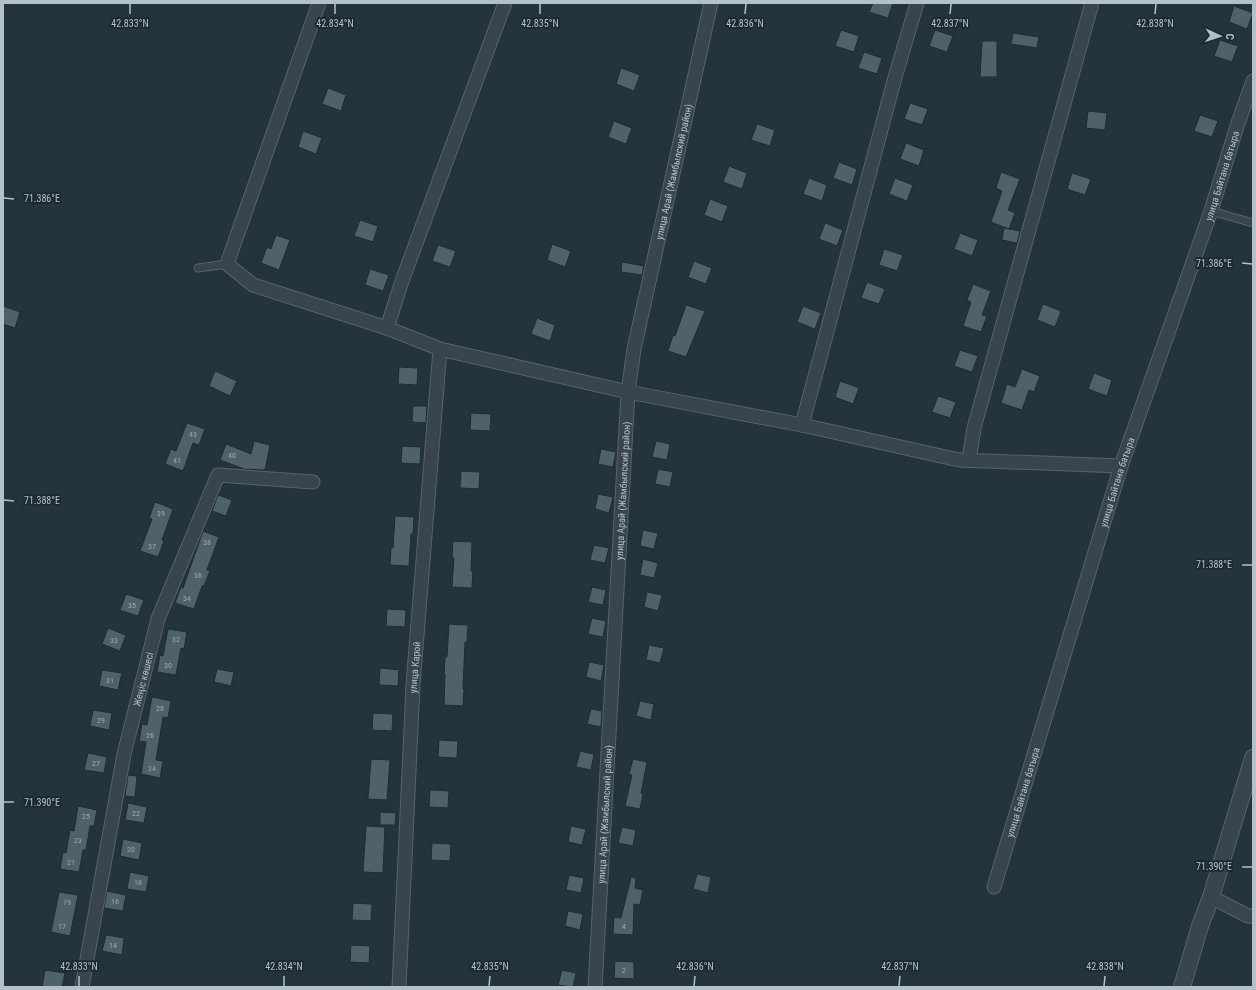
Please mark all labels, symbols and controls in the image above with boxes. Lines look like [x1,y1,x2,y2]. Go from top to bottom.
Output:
north arrow [1200,16,1240,56]
text: 42.833°N [111,18,149,29]
text: 42.834°N [316,18,354,29]
text: 42.835°N [521,18,559,29]
text: 42.836°N [726,18,764,29]
text: 42.837°N [931,18,969,29]
text: 42.838°N [1136,18,1174,29]
text: С [1223,33,1236,40]
street label: улица Арай (Жамбылский район) [653,103,695,241]
street label: улица Байтана батыра [1203,129,1241,222]
text: 71.386°E [24,193,60,204]
text: 71.386°E [1196,258,1232,269]
street label: улица Арай (Жамбылский район) [613,421,633,560]
house number: 43 [189,430,197,439]
street label: улица Байтана батыра [1097,436,1136,528]
house number: 40 [228,451,236,460]
house number: 41 [173,456,181,465]
text: 71.388°E [24,495,60,506]
house number: 39 [157,509,165,518]
house number: 38 [203,538,211,547]
house number: 37 [148,542,156,551]
text: 71.388°E [1196,559,1232,570]
house number: 36 [194,571,202,580]
house number: 34 [183,594,191,603]
house number: 35 [128,601,136,610]
house number: 32 [172,635,180,644]
house number: 33 [110,636,118,645]
street label: улица Карой [407,641,422,694]
street label: Жеңіс көшесі [131,651,155,707]
house number: 30 [164,661,172,670]
house number: 31 [106,676,114,685]
house number: 28 [156,704,164,713]
house number: 29 [97,716,105,725]
house number: 26 [146,731,154,740]
street label: улица Арай (Жамбылский район) [595,745,615,884]
street label: улица Байтана батыра [1004,746,1041,839]
house number: 27 [92,759,100,768]
house number: 24 [148,764,156,773]
text: 71.390°E [24,797,60,808]
house number: 22 [132,809,140,818]
house number: 25 [82,812,90,821]
house number: 23 [74,836,82,845]
house number: 20 [127,845,135,854]
house number: 21 [67,858,75,867]
text: 71.390°E [1196,861,1232,872]
house number: 18 [134,878,142,887]
house number: 16 [111,897,119,906]
house number: 19 [63,898,71,907]
house number: 17 [58,922,66,931]
house number: 4 [622,922,626,931]
house number: 14 [109,941,117,950]
text: 42.833°N [60,961,98,972]
text: 42.834°N [265,961,303,972]
text: 42.835°N [471,961,509,972]
text: 42.836°N [676,961,714,972]
text: 42.837°N [881,961,919,972]
text: 42.838°N [1086,961,1124,972]
house number: 2 [622,966,626,975]

